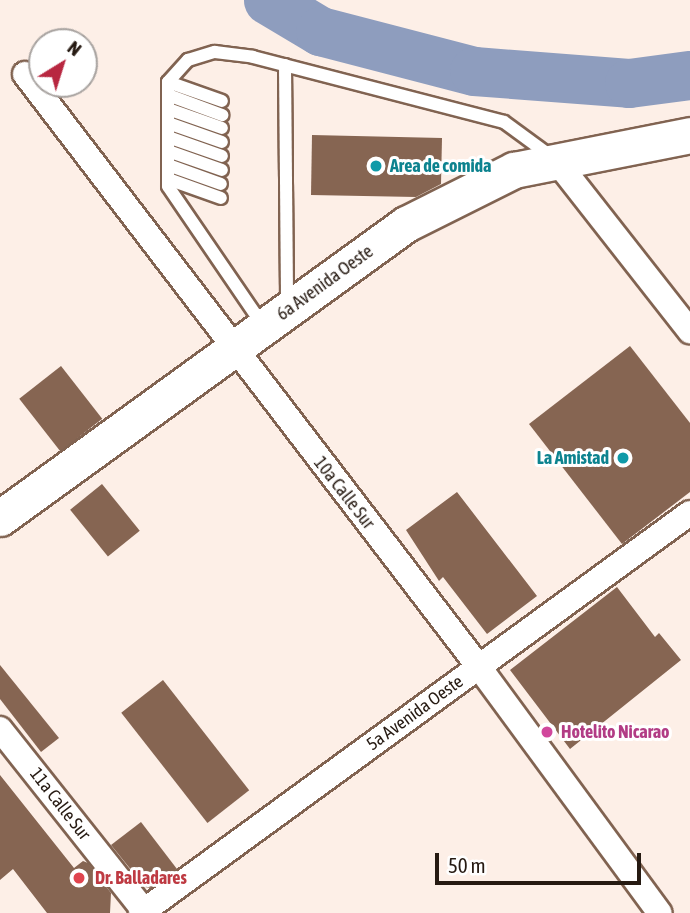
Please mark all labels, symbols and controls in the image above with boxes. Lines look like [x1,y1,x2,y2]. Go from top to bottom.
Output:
north arrow [28,28,98,98]
text: N [64,36,86,60]
place label: Area de comida [390,155,491,177]
marker: Area de comida [368,158,384,174]
street label: 6a Avenida Oeste [273,241,377,325]
place label: La Amistad [537,447,609,469]
marker: La Amistad [615,450,631,466]
street label: 10a Calle Sur [309,453,379,533]
street label: 5a Avenida Oeste [363,671,467,755]
place label: Hotelito Nicarao [561,721,670,743]
marker: Hotelito Nicarao [539,724,555,740]
street label: 11a Calle Sur [25,764,95,844]
scale bar [438,839,644,883]
text: 50 m [448,853,486,877]
place label: Dr. Balladares [95,867,187,889]
marker: Dr. Balladares [69,868,89,888]

